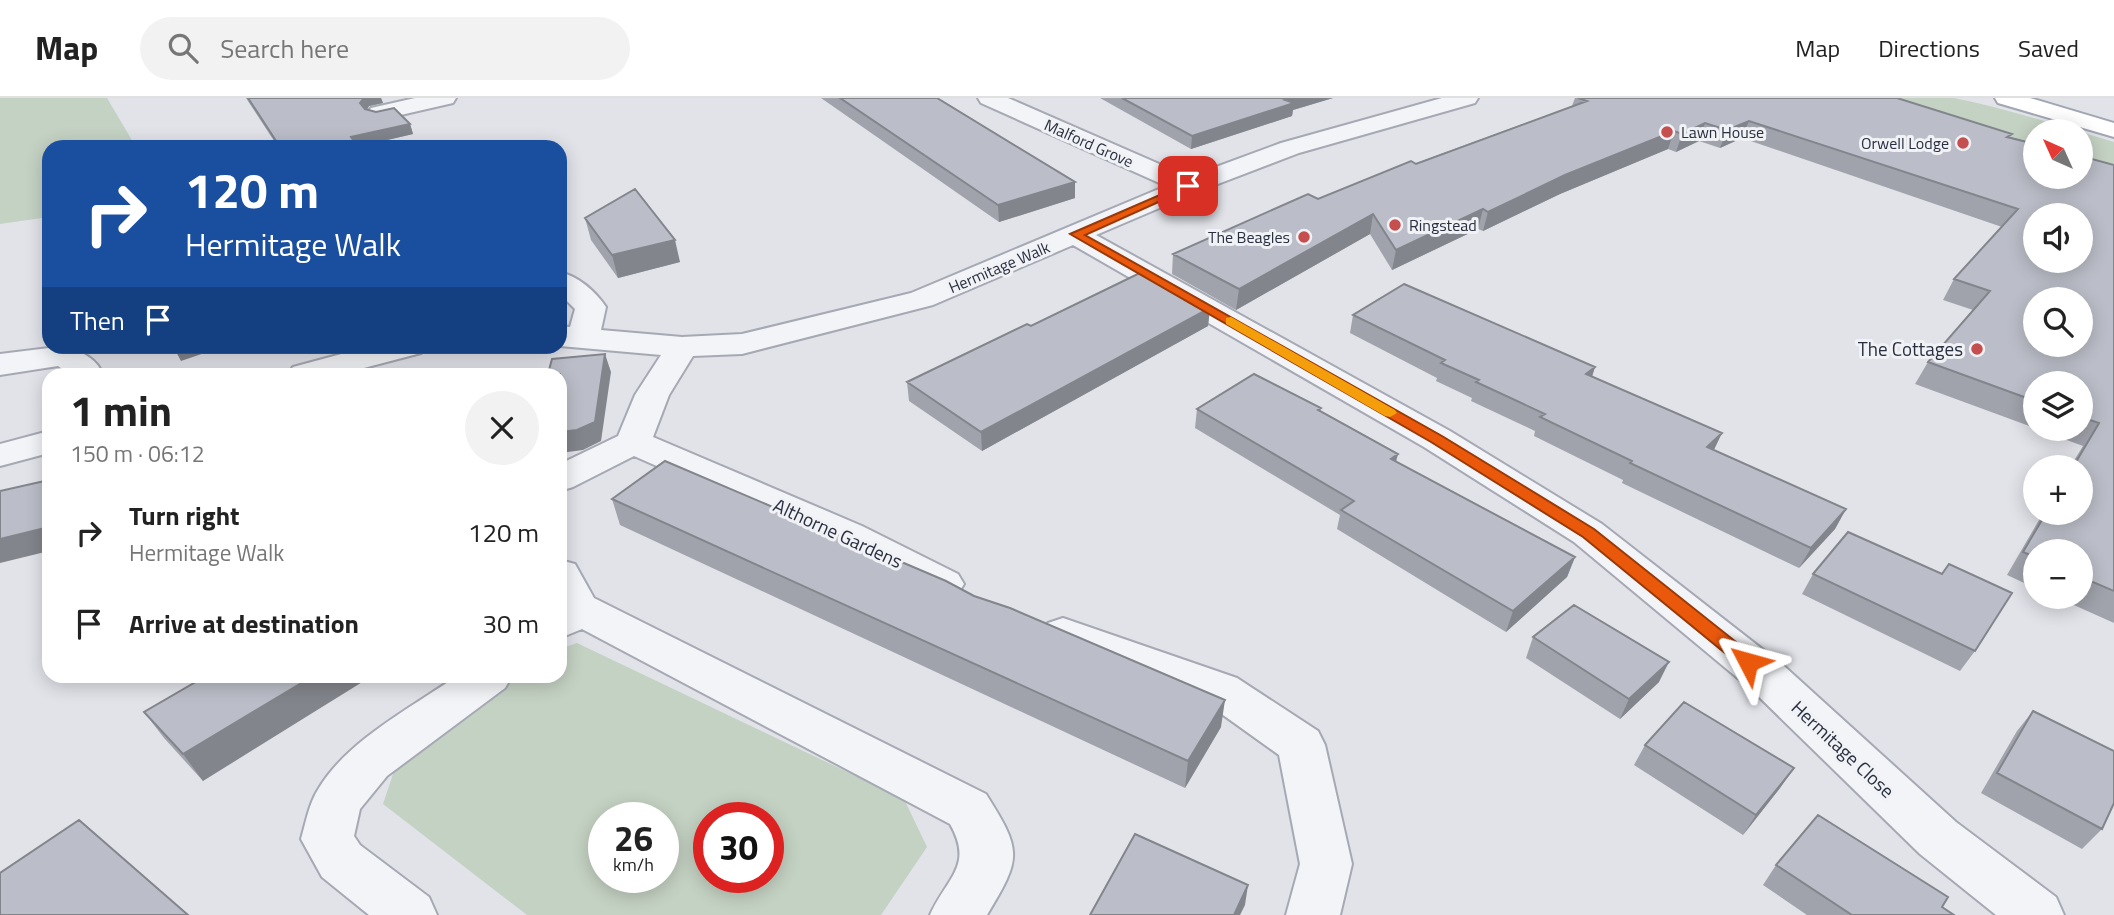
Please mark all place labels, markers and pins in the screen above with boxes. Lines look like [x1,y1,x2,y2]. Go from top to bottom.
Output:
place label: Lawn House [1681,120,1764,144]
marker: Lawn House [1659,124,1675,140]
place label: Orwell Lodge [1861,131,1949,155]
marker: Orwell Lodge [1955,135,1971,151]
pin [1158,156,1218,216]
place label: Ringstead [1409,213,1477,237]
marker: Ringstead [1387,217,1403,233]
place label: The Beagles [1208,225,1290,249]
marker: The Beagles [1296,229,1312,245]
place label: The Cottages [1858,334,1963,363]
marker: The Cottages [1969,341,1985,357]

